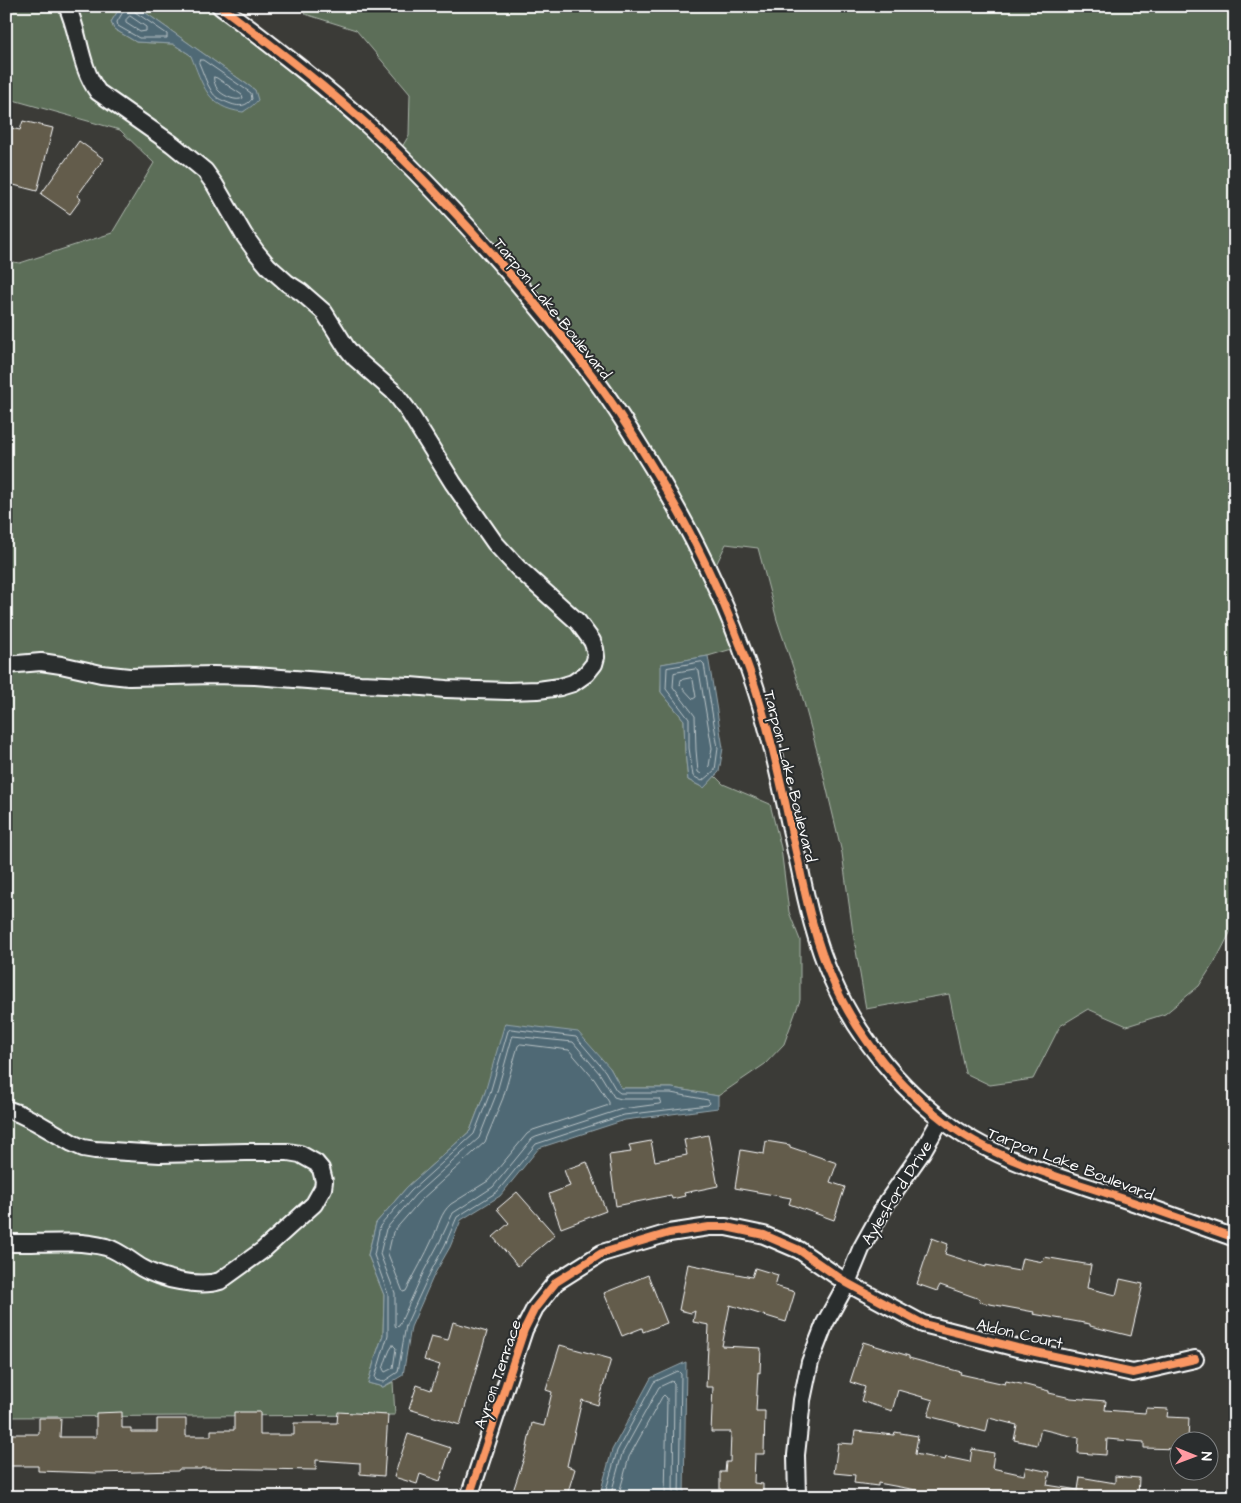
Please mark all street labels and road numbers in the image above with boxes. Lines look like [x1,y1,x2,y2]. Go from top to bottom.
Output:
street label: Tarpon Lake Boulevard [488,233,616,384]
street label: Tarpon Lake Boulevard [758,688,822,865]
street label: Tarpon Lake Boulevard [984,1122,1157,1206]
street label: Aylesford Drive [856,1136,939,1249]
street label: Aldon Court [974,1313,1066,1355]
street label: Ayron Terrace [469,1316,528,1432]

